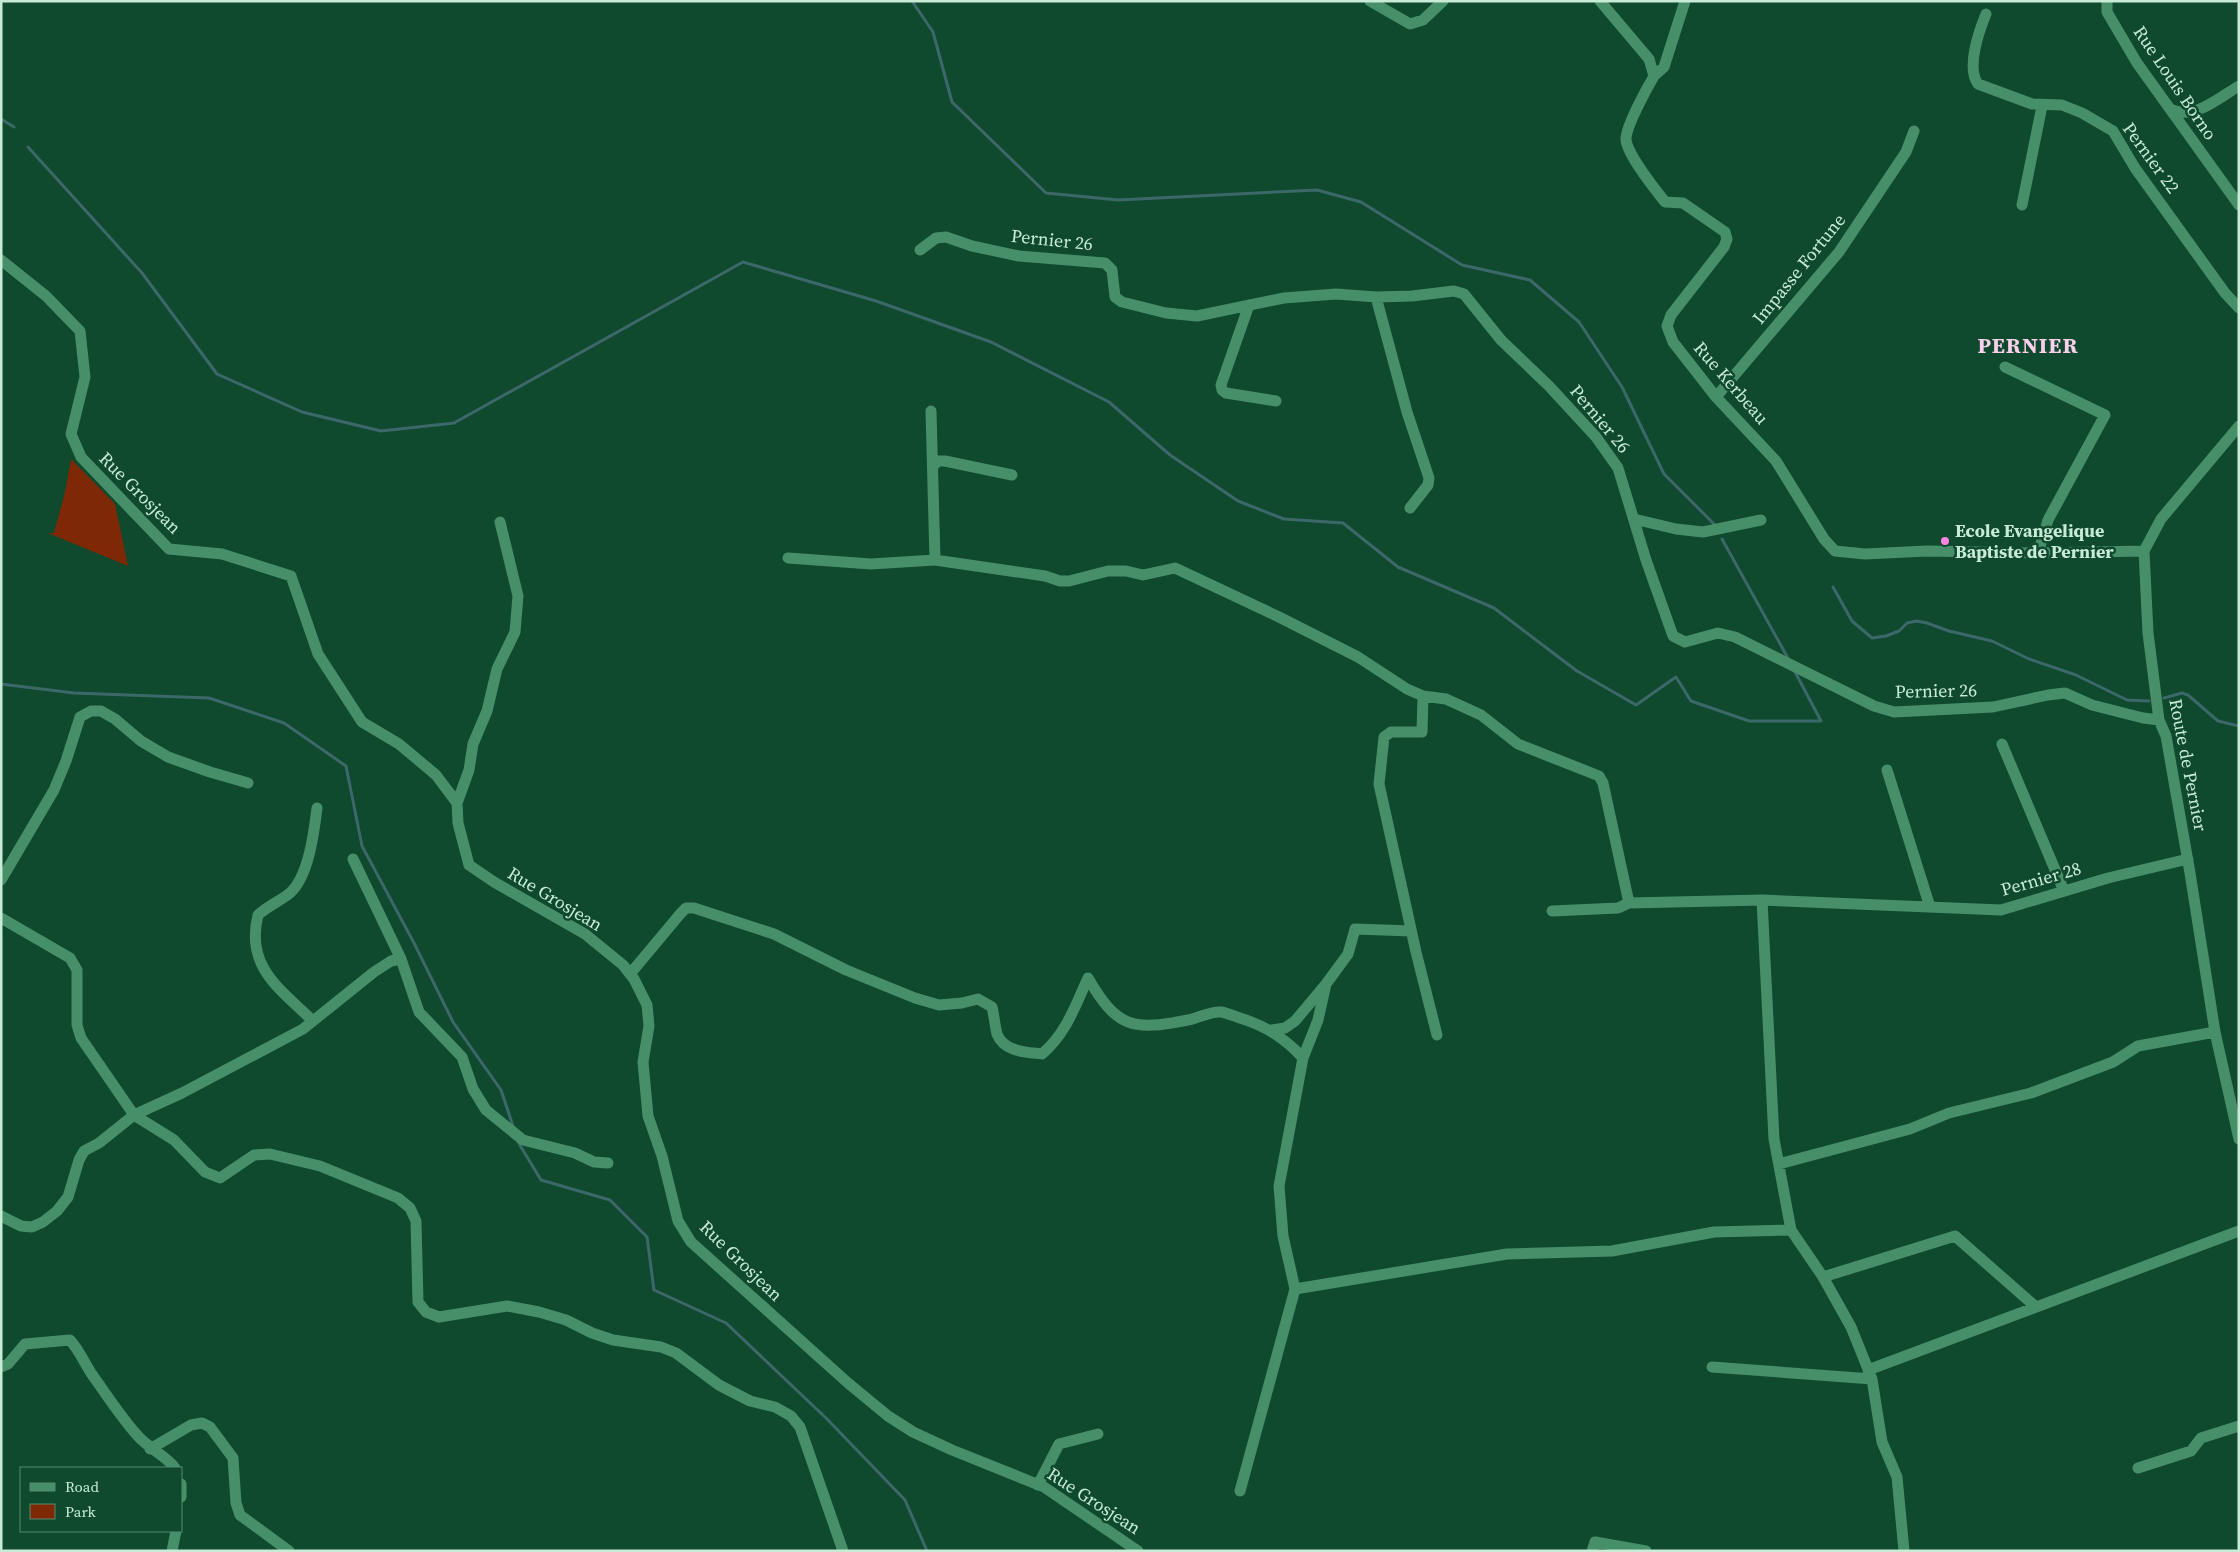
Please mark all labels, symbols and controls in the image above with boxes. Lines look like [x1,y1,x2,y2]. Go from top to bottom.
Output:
street label: Rue Louis Borno [2128,21,2223,145]
street label: Pernier 22 [2117,117,2186,198]
street label: Impasse Fortune [1746,208,1851,329]
street label: Pernier 26 [1010,223,1094,256]
district label: PERNIER [1978,330,2078,360]
street label: Rue Kerbeau [1688,336,1774,430]
street label: Pernier 26 [1564,379,1636,458]
street label: Rue Grosjean [94,446,187,539]
place label: Ecole Evangelique Baptiste de Pernier [1955,518,2114,564]
marker: Ecole Evangelique Baptiste de Pernier [1939,535,1951,547]
street label: Pernier 26 [1895,677,1977,704]
street label: Route de Pernier [2163,696,2214,834]
street label: Pernier 28 [1998,855,2084,902]
street label: Rue Grosjean [503,860,607,937]
street label: Rue Grosjean [694,1215,788,1307]
street label: Rue Grosjean [1043,1461,1146,1540]
legend [20,1467,182,1532]
text: Road [65,1476,99,1497]
text: Park [65,1501,97,1522]

